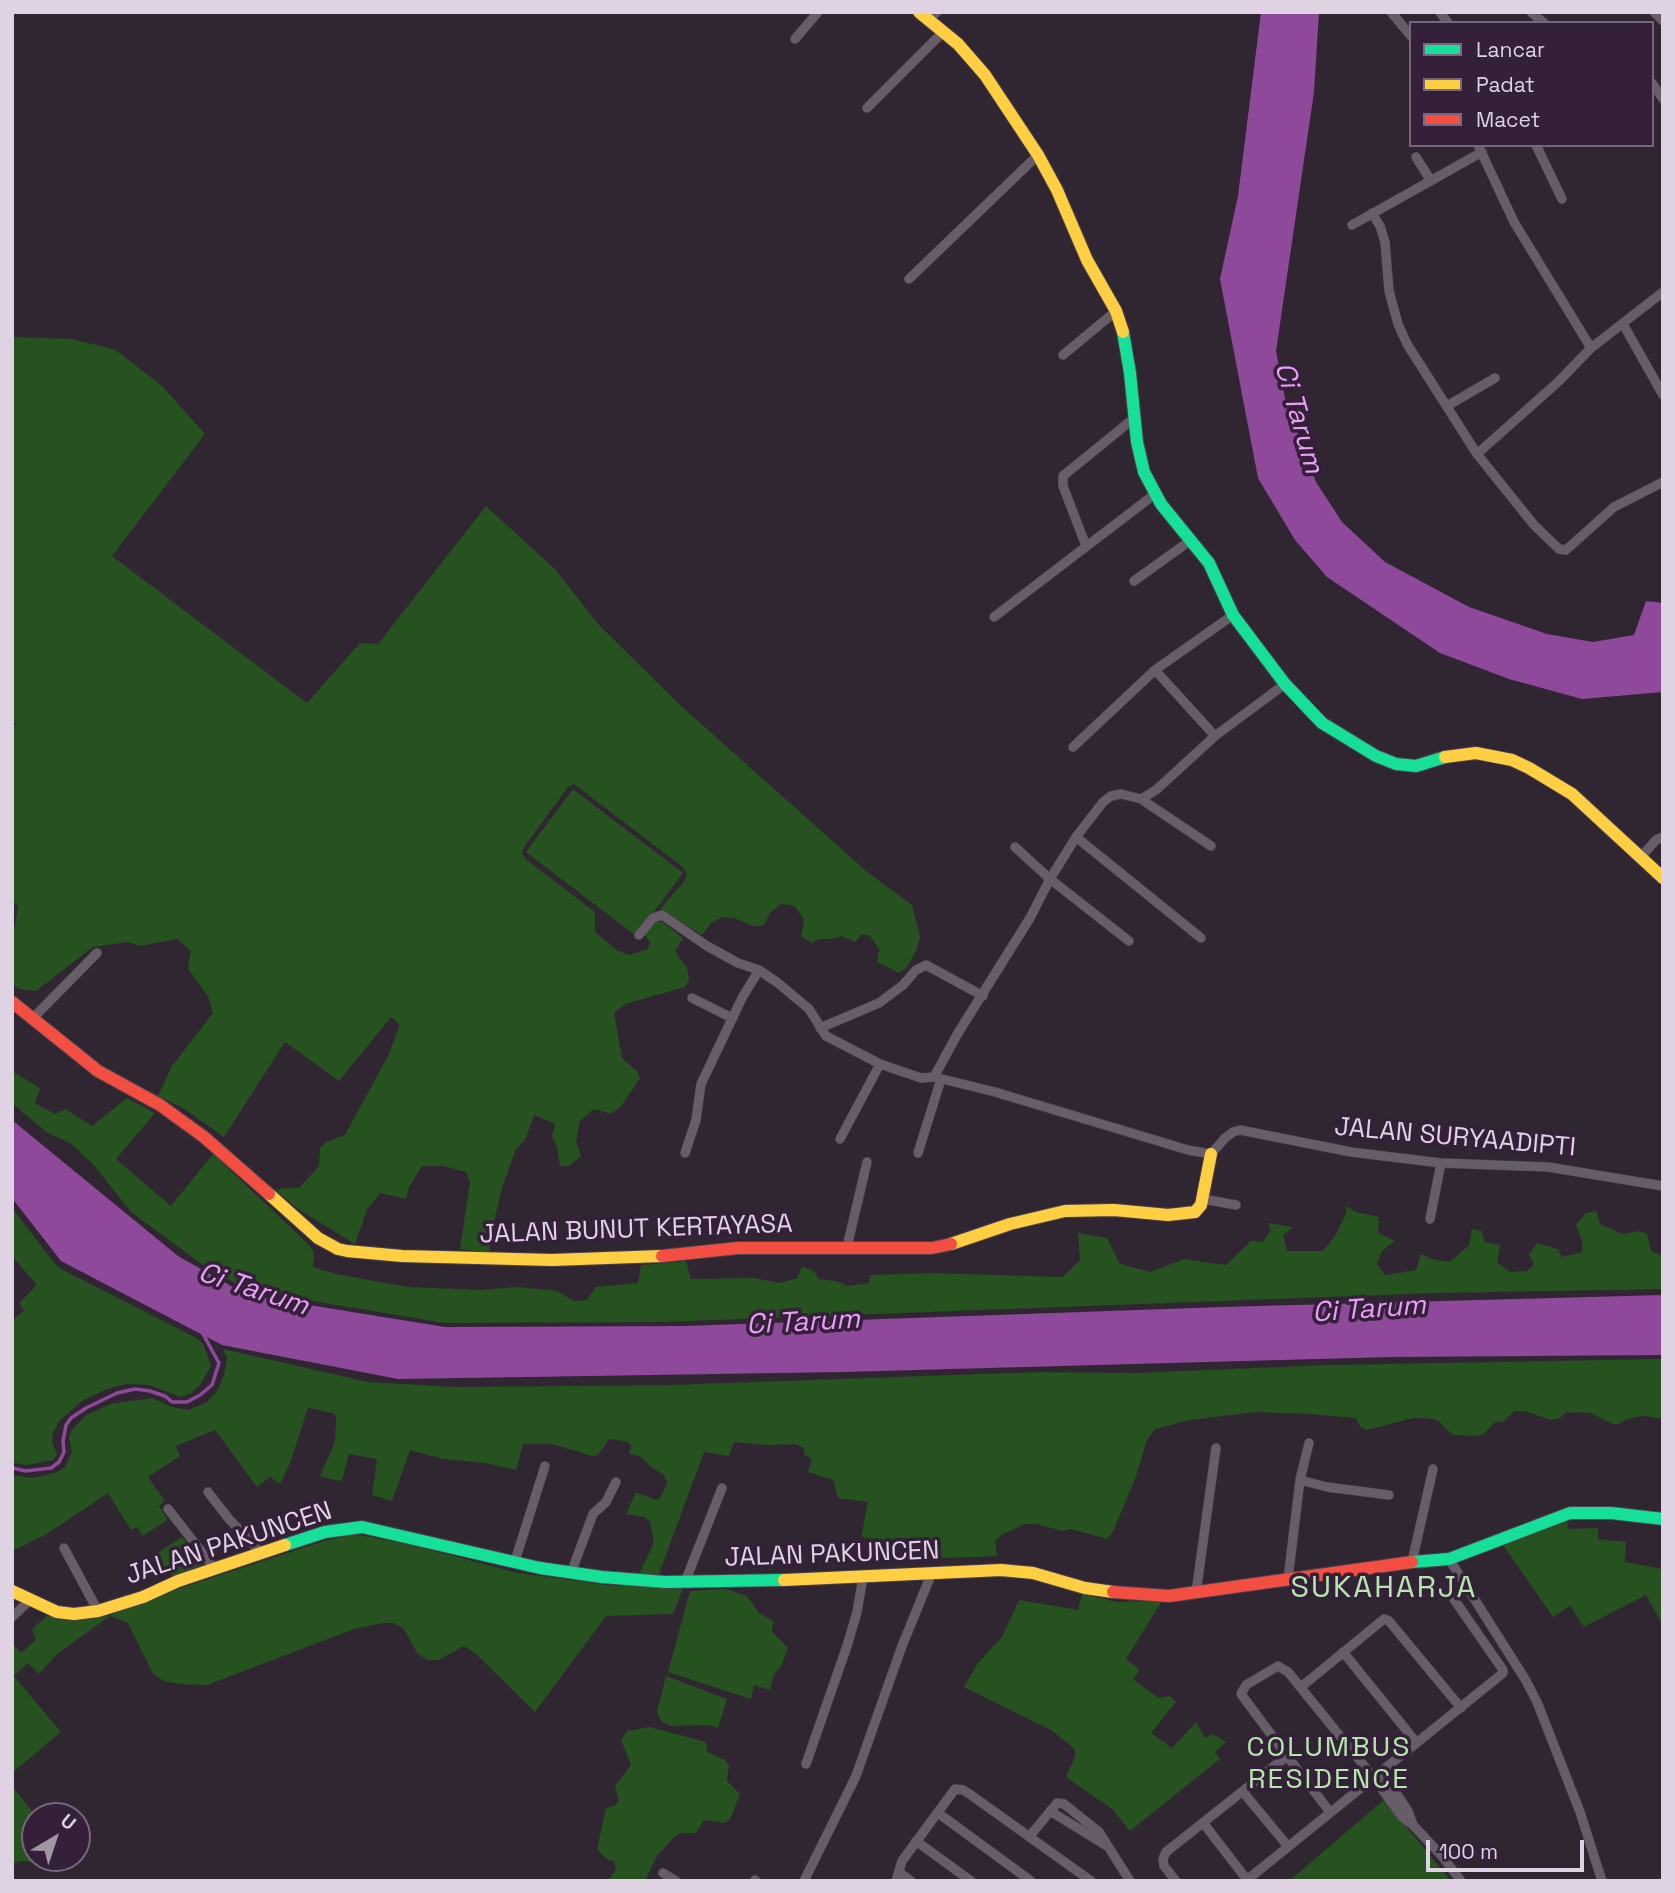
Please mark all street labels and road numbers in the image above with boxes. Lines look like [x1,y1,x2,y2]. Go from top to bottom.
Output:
street label: JALAN SURYAADIPTI [1333,1112,1577,1164]
street label: JALAN BUNUT KERTAYASA [479,1209,793,1251]
street label: JALAN PAKUNCEN [122,1496,336,1592]
street label: JALAN PAKUNCEN [724,1536,940,1574]

